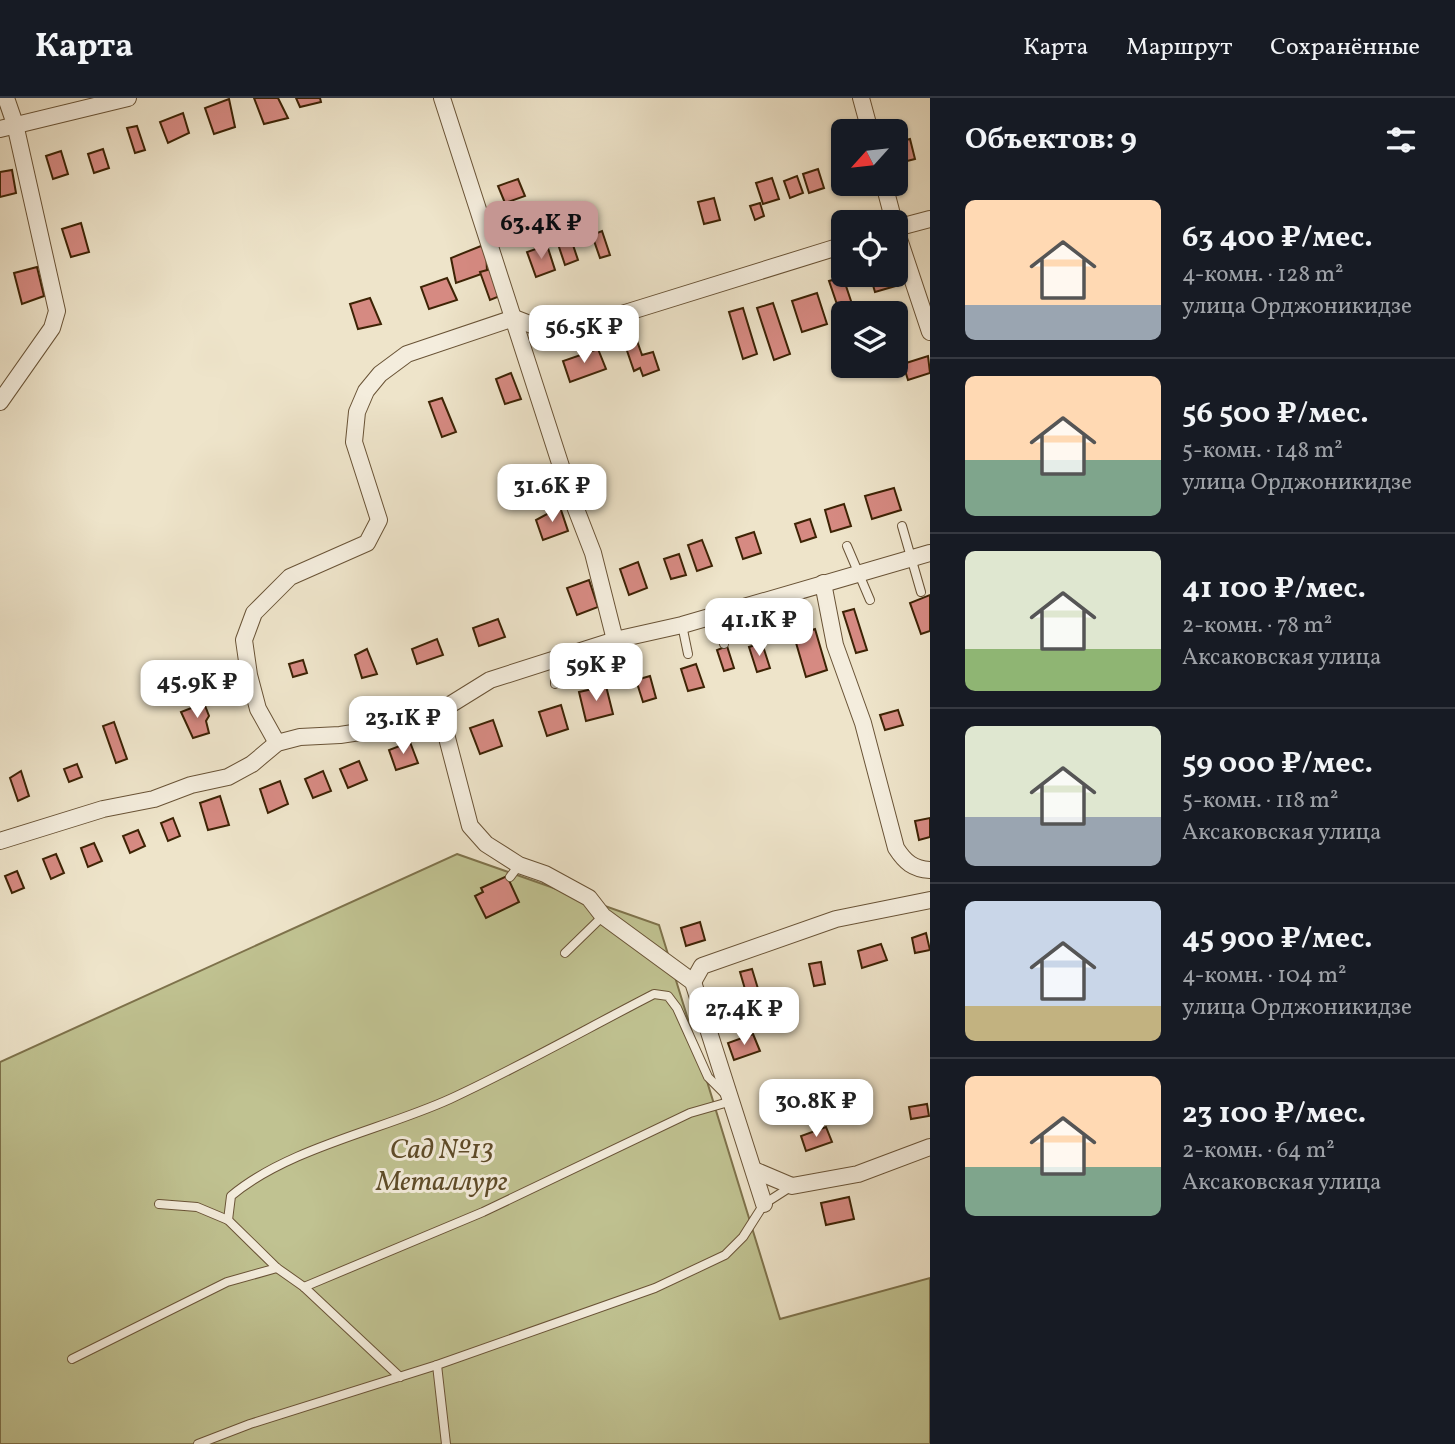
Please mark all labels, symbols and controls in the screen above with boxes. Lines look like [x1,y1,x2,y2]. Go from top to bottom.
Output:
text: Карта [35,25,133,71]
text: Карта [1023,31,1088,65]
text: Маршрут [1126,31,1232,65]
text: Сохранённые [1270,31,1420,65]
north arrow [831,119,908,196]
map controls [831,119,908,378]
text: Объектов: 9 [965,119,1137,161]
icon: filters [1382,121,1420,159]
pin: 63.4K ₽ [476,202,606,261]
text: 63.4K ₽ [500,208,582,240]
button: locate [831,210,908,287]
text: 63 400 ₽/мес. [1182,217,1373,259]
icon: home [1021,228,1105,312]
text: 4-комн. · 128 m² [1182,259,1344,291]
text: улица Орджоникидзе [1182,291,1412,323]
button: layers [831,301,908,378]
pin: 56.5K ₽ [519,306,649,365]
text: 56.5K ₽ [545,312,623,344]
text: 56 500 ₽/мес. [1182,393,1369,435]
icon: home [1021,404,1105,488]
text: 5-комн. · 148 m² [1182,435,1343,467]
pin: 31.6K ₽ [487,464,617,524]
text: улица Орджоникидзе [1182,467,1412,499]
text: 31.6K ₽ [513,471,591,503]
text: 41 100 ₽/мес. [1182,568,1366,610]
icon: home [1021,579,1105,663]
pin: 41.1K ₽ [694,598,824,658]
text: 41.1K ₽ [721,605,797,637]
text: 2-комн. · 78 m² [1182,610,1332,642]
text: Аксаковская улица [1182,642,1382,674]
pin: 59K ₽ [547,644,645,703]
text: 59K ₽ [566,650,626,682]
pin: 45.9K ₽ [132,660,262,720]
text: 45.9K ₽ [157,667,237,699]
pin: 23.1K ₽ [338,696,468,756]
text: 23.1K ₽ [365,703,441,735]
text: 59 000 ₽/мес. [1182,743,1373,785]
icon: home [1021,754,1105,838]
text: 5-комн. · 118 m² [1182,785,1338,817]
text: Аксаковская улица [1182,817,1382,849]
text: 45 900 ₽/мес. [1182,918,1373,960]
icon: home [1021,929,1105,1013]
text: 4-комн. · 104 m² [1182,960,1347,992]
pin: 27.4K ₽ [679,988,809,1047]
text: улица Орджоникидзе [1182,992,1412,1024]
text: 27.4K ₽ [705,994,783,1026]
pin: 30.8K ₽ [751,1080,881,1139]
text: 30.8K ₽ [775,1086,857,1118]
text: 23 100 ₽/мес. [1182,1093,1366,1135]
icon: home [1021,1104,1105,1188]
park label: Сад №13 Металлург [375,1131,508,1202]
text: 2-комн. · 64 m² [1182,1135,1335,1167]
text: Аксаковская улица [1182,1167,1382,1199]

